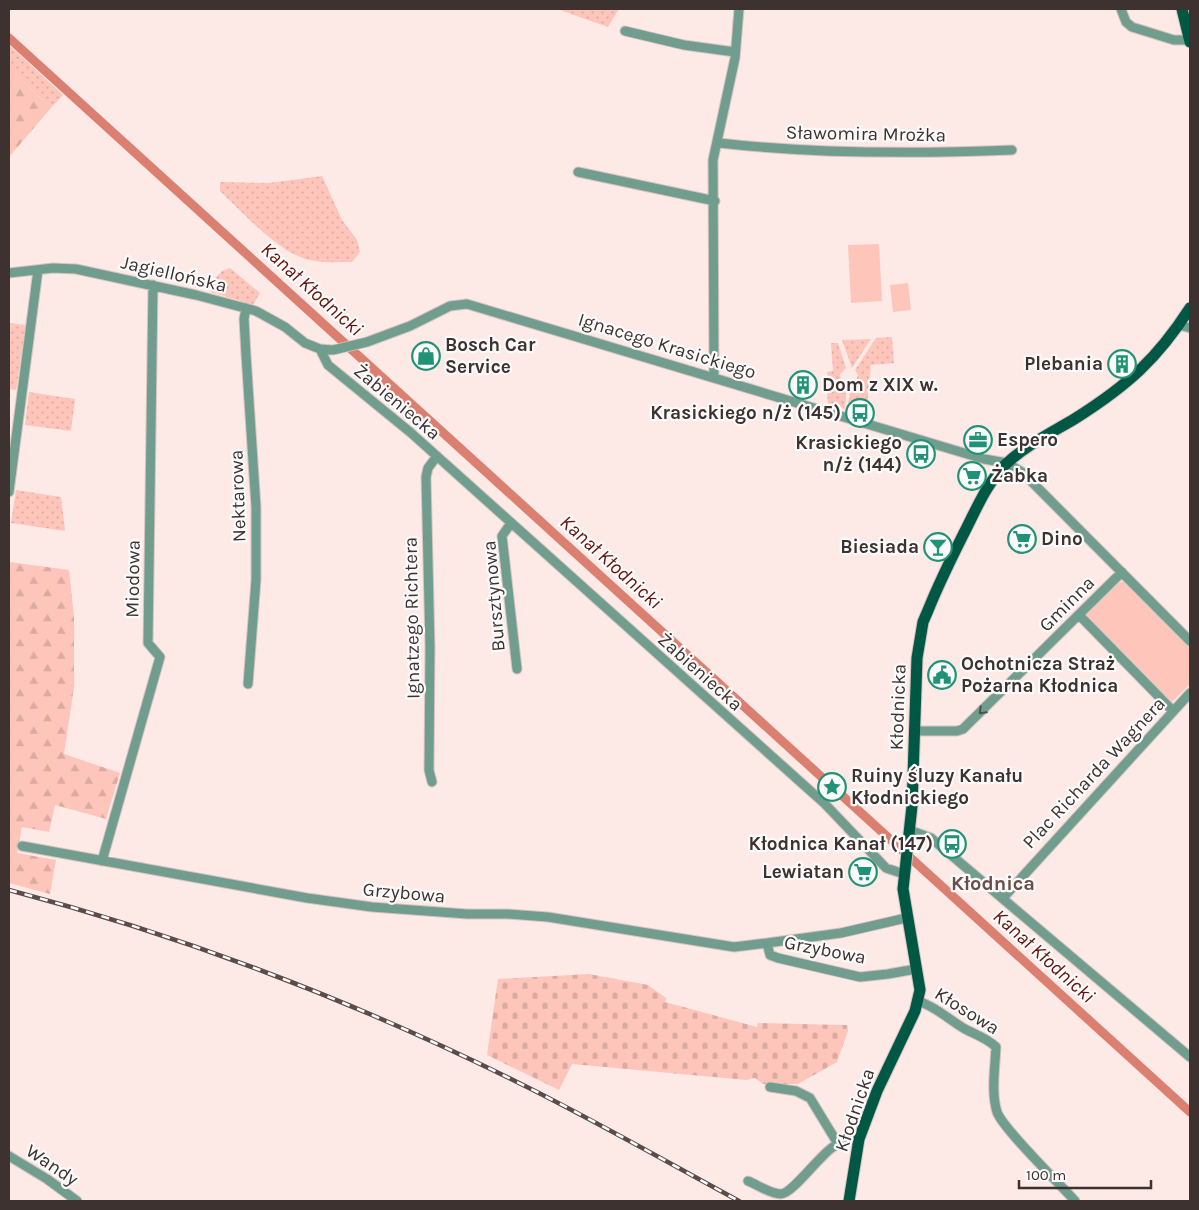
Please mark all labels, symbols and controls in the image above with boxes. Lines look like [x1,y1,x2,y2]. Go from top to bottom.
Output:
street label: Sławomira Mrożka [786,122,946,146]
water label: Kanał Kłodnicki [256,237,368,341]
street label: Jagiellońska [119,251,229,297]
street label: Ignacego Krasickiego [575,308,759,384]
place label: Bosch Car Service [445,334,536,378]
shop icon: Bosch Car Service [411,341,441,371]
building icon: Plebania [1107,349,1137,379]
place label: Plebania [1024,353,1103,375]
street label: Żabieniecka [349,359,445,445]
building icon: Dom z XIX w. [788,370,818,400]
place label: Dom z XIX w. [822,374,938,396]
bus stop icon: Krasickiego n/ż (145) [845,398,875,428]
place label: Krasickiego n/ż (145) [650,402,841,424]
office icon: Espero [963,425,993,455]
place label: Espero [997,429,1058,451]
place label: Krasickiego n/ż (144) [795,432,902,476]
bus stop icon: Krasickiego n/ż (144) [906,439,936,469]
street label: Nektarowa [225,449,251,543]
supermarket icon: Żabka [957,461,987,491]
place label: Żabka [991,464,1048,487]
water label: Kanał Kłodnicki [555,510,667,614]
supermarket icon: Dino [1007,524,1037,554]
place label: Dino [1041,528,1083,550]
bar icon: Biesiada [923,532,953,562]
place label: Biesiada [840,536,919,558]
street label: Ignatzego Richtera [400,537,424,699]
street label: Miodowa [121,540,145,618]
street label: Bursztynowa [478,540,510,652]
street label: Gminna [1035,572,1099,636]
street label: Żabieniecka [653,628,747,716]
place label: Ochotnicza Straż Pożarna Kłodnica [961,653,1118,697]
public building icon: Ochotnicza Straż Pożarna Kłodnica [927,660,957,690]
street label: Kłodnicka [885,663,911,751]
street label: Plac Richarda Wagnera [1018,693,1170,853]
one-way arrow [979,705,988,714]
place label: Ruiny śluzy Kanału Kłodnickiego [851,765,1023,809]
place icon: Ruiny śluzy Kanału Kłodnickiego [817,772,847,802]
bus stop icon: Kłodnica Kanał (147) [937,829,967,859]
place label: Kłodnica Kanał (147) [749,833,933,855]
supermarket icon: Lewiatan [848,857,878,887]
place label: Lewiatan [762,861,844,883]
district label: Kłodnica [951,872,1035,895]
street label: Grzybowa [362,878,446,908]
water label: Kanał Kłodnicki [988,904,1100,1008]
street label: Grzybowa [782,931,868,969]
street label: Kłosowa [931,983,1003,1039]
street label: Kłodnicka [831,1065,879,1155]
street label: Wandy [22,1140,82,1191]
scale bar [1019,1158,1152,1190]
text: 100 m [1026,1166,1066,1184]

